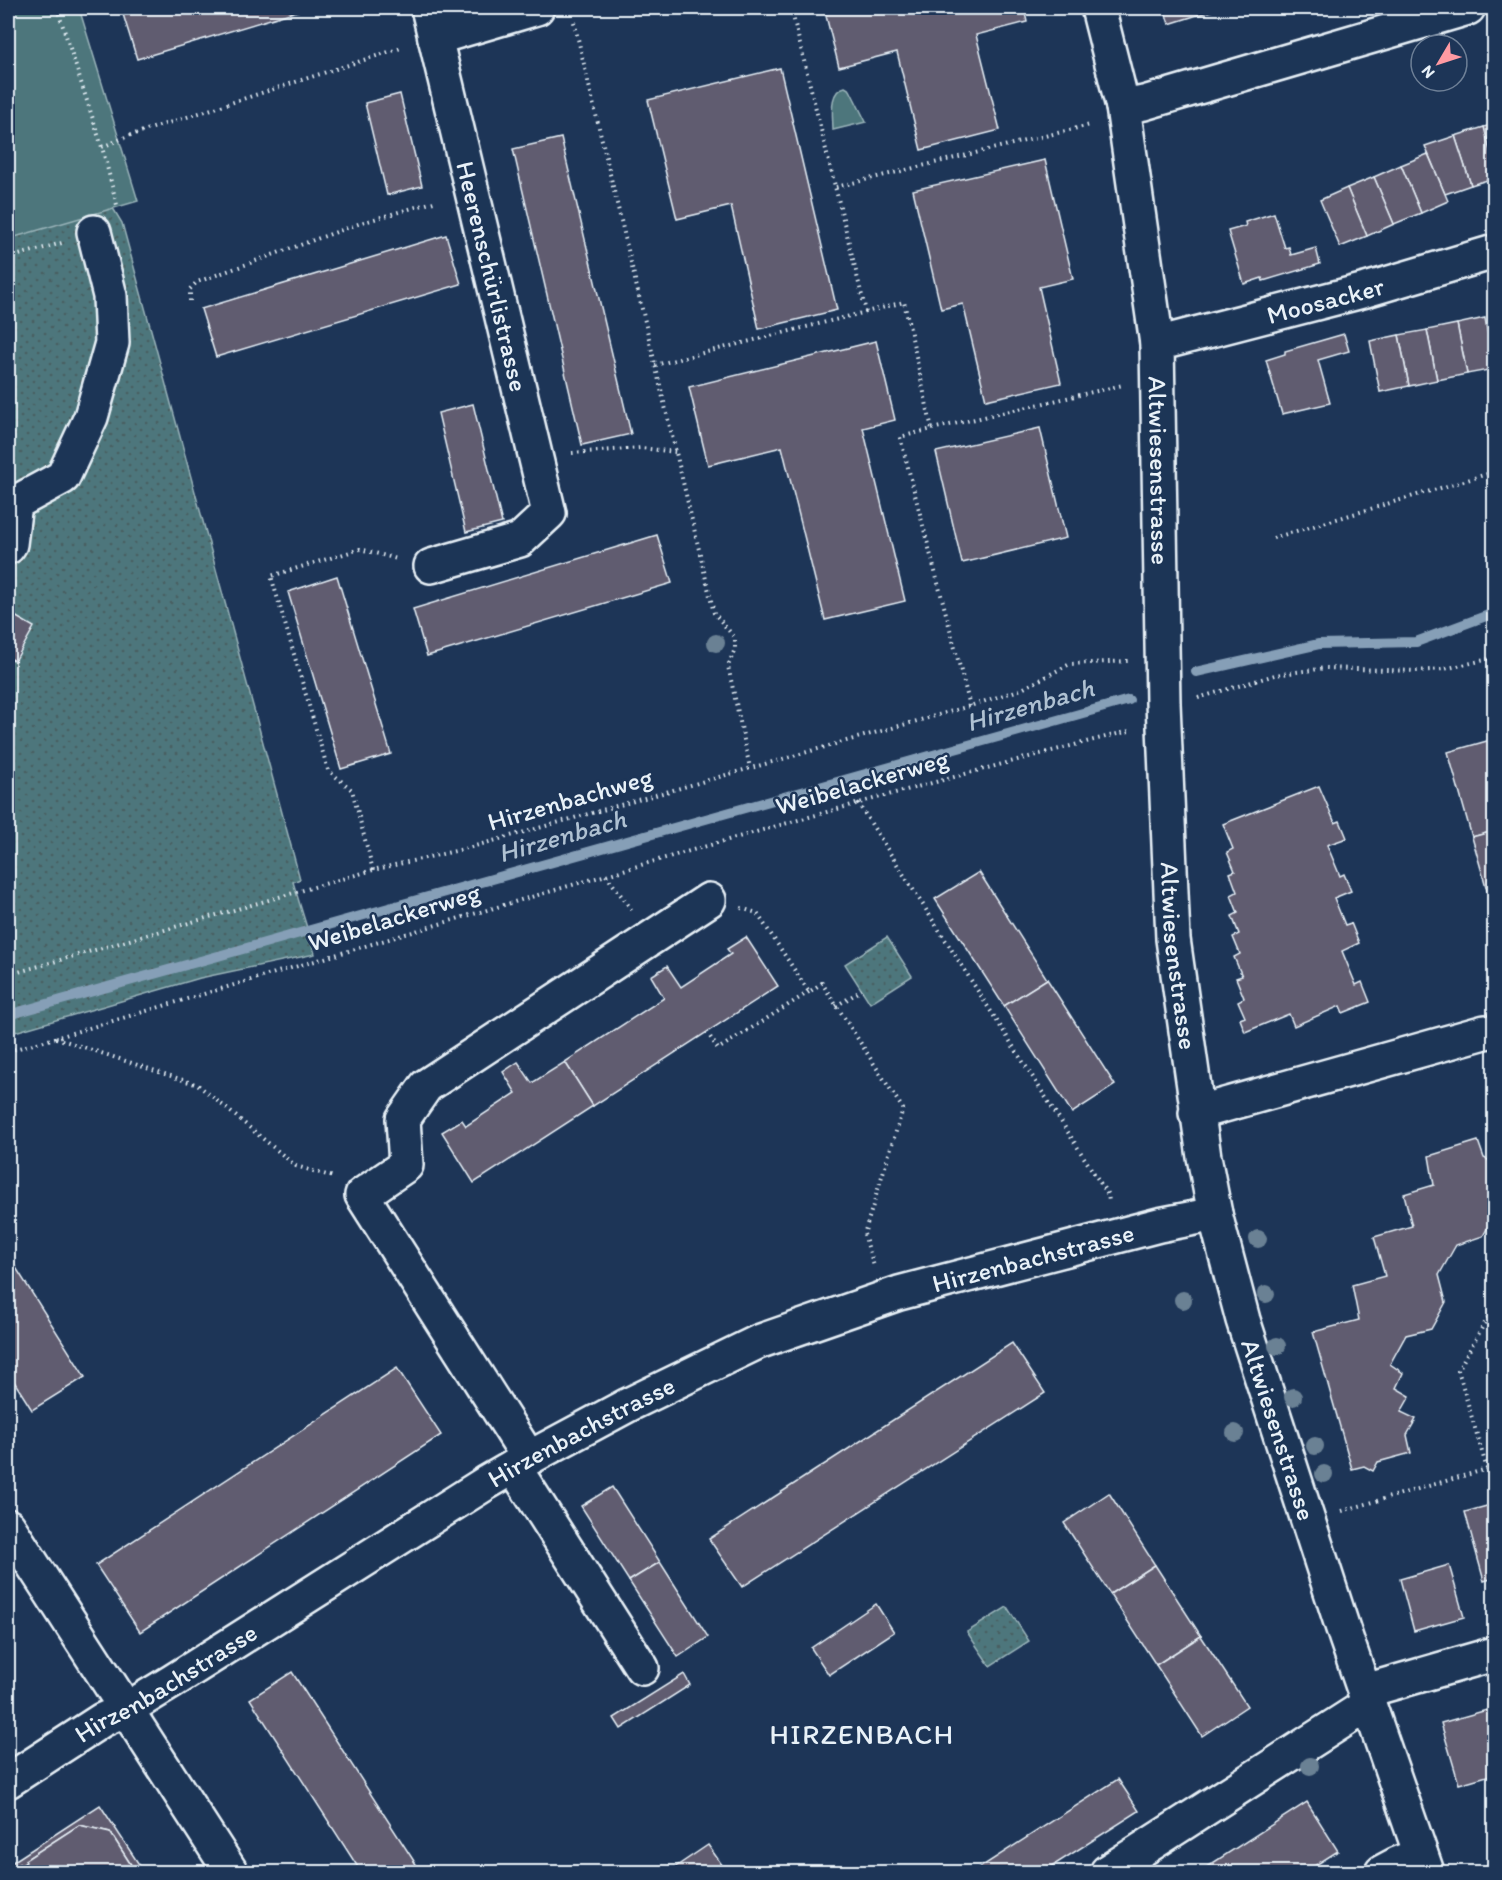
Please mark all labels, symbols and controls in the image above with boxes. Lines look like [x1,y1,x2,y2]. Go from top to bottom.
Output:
north arrow [1409,33,1469,93]
text: N [1417,62,1439,82]
street label: Heerenschürlistrasse [449,158,535,395]
street label: Moosacker [1263,269,1389,331]
street label: Altwiesenstrasse [1142,376,1177,565]
water label: Hirzenbach [962,670,1098,738]
street label: Weibelackerweg [772,742,953,822]
street label: Hirzenbachweg [484,761,656,837]
water label: Hirzenbach [494,802,630,870]
street label: Altwiesenstrasse [1154,861,1205,1052]
street label: Weibelackerweg [304,875,485,958]
street label: Hirzenbachstrasse [929,1216,1137,1300]
street label: Altwiesenstrasse [1234,1335,1323,1525]
street label: Hirzenbachstrasse [482,1369,680,1494]
street label: Hirzenbachstrasse [68,1616,263,1750]
district label: HIRZENBACH [769,1717,955,1751]

